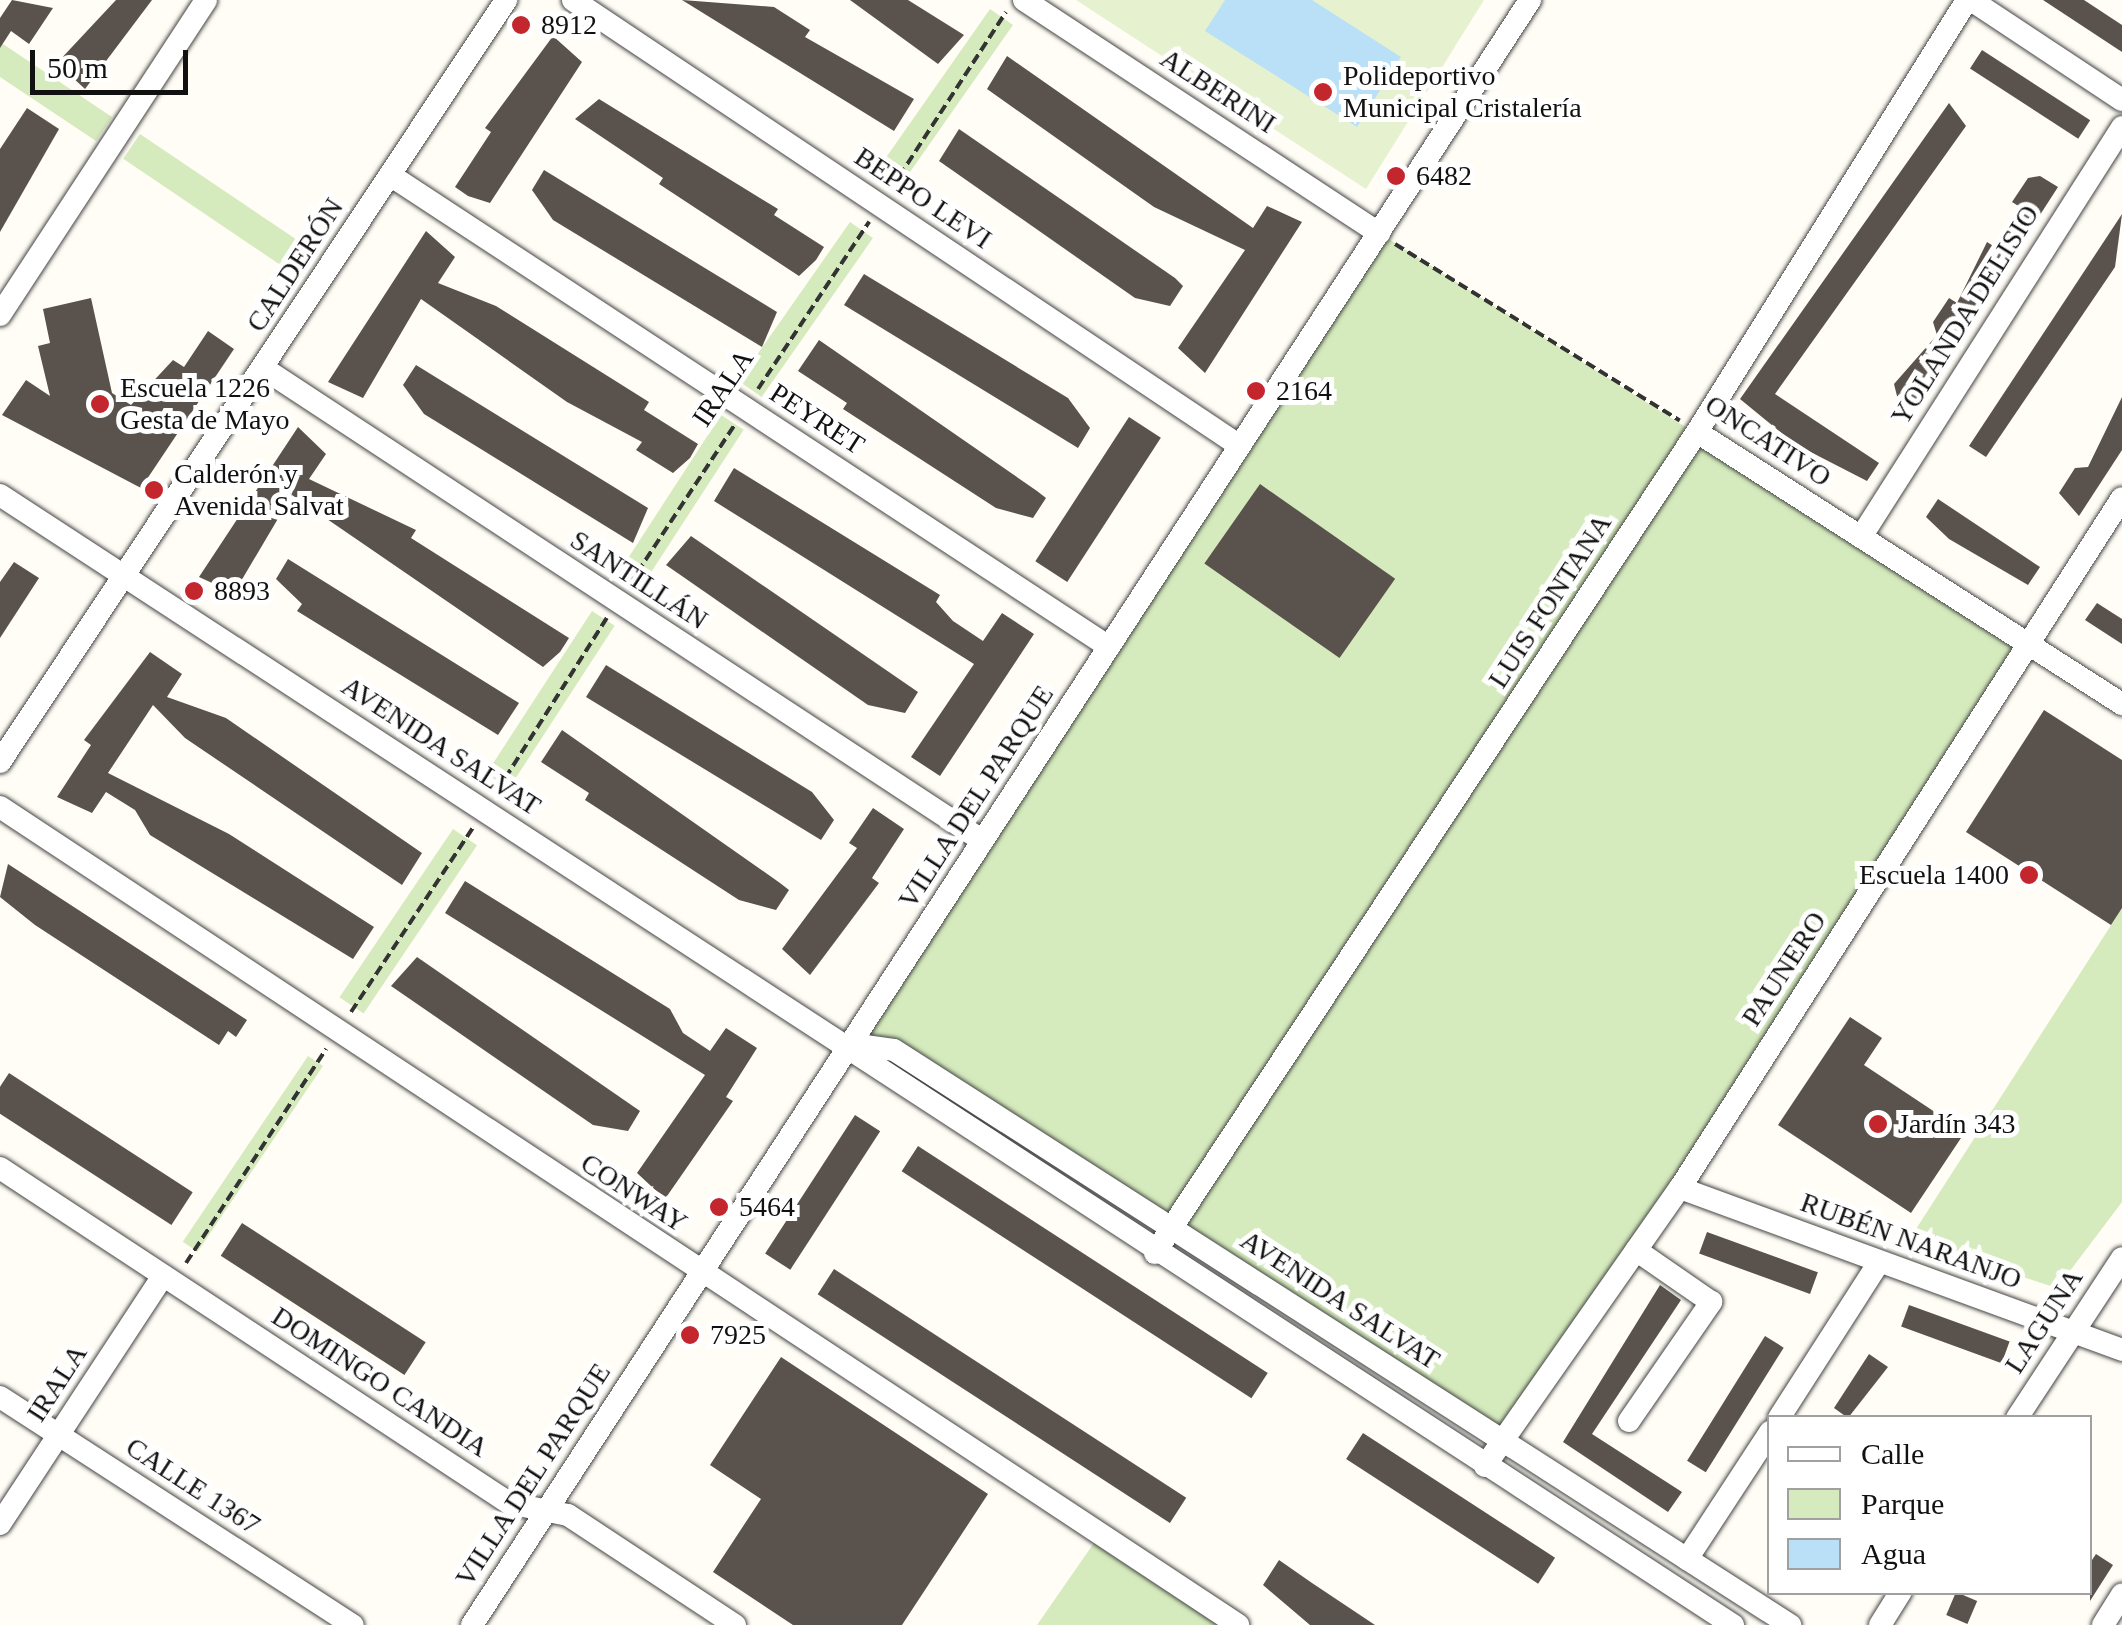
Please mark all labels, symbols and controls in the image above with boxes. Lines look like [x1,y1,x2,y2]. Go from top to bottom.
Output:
place label: 8912 [541,8,597,42]
marker: 8912 [510,14,532,36]
scale bar [35,30,192,92]
street label: ALBERINI [1154,41,1282,141]
text: 50 m [47,51,108,84]
place label: Polideportivo Municipal Cristalería [1343,59,1582,125]
marker: Polideportivo Municipal Cristalería [1312,81,1334,103]
street label: BEPPO LEVI [848,140,998,256]
place label: 6482 [1416,159,1472,193]
marker: 6482 [1385,165,1407,187]
street label: CALDERÓN [239,192,351,338]
street label: YOLANDA DELISIO [1883,198,2047,432]
street label: IRALA [685,343,761,433]
place label: Escuela 1226 Gesta de Mayo [120,371,290,437]
place label: 2164 [1276,374,1332,408]
street label: PEYRET [763,376,871,462]
marker: 2164 [1245,380,1267,402]
street label: ONCATIVO [1699,388,1837,494]
marker: Escuela 1226 Gesta de Mayo [89,393,111,415]
place label: Calderón y Avenida Salvat [174,457,344,523]
marker: Calderón y Avenida Salvat [143,479,165,501]
street label: LUIS FONTANA [1481,508,1619,694]
street label: SANTILLÁN [564,523,714,637]
place label: 8893 [214,574,270,608]
marker: 8893 [183,580,205,602]
street label: AVENIDA SALVAT [335,669,547,823]
street label: VILLA DEL PARQUE [891,678,1061,916]
place label: Escuela 1400 [1859,858,2009,892]
marker: Escuela 1400 [2018,864,2040,886]
street label: PAUNERO [1735,905,1833,1033]
place label: Jardín 343 [1898,1107,2015,1141]
marker: Jardín 343 [1867,1113,1889,1135]
street label: CONWAY [574,1146,694,1240]
street label: RUBÉN NARANJO [1796,1185,2026,1297]
place label: 5464 [739,1190,795,1224]
marker: 5464 [708,1196,730,1218]
street label: AVENIDA SALVAT [1234,1223,1446,1377]
street label: LAGUNA [1998,1262,2090,1380]
street label: DOMINGO CANDIA [266,1300,494,1464]
place label: 7925 [710,1318,766,1352]
marker: 7925 [679,1324,701,1346]
street label: IRALA [20,1338,94,1428]
street label: VILLA DEL PARQUE [448,1356,618,1594]
legend [1767,1415,2092,1595]
street label: CALLE 1367 [120,1430,266,1542]
text: Calle [1861,1437,1924,1470]
text: Parque [1861,1487,1944,1520]
text: Agua [1861,1537,1926,1570]

